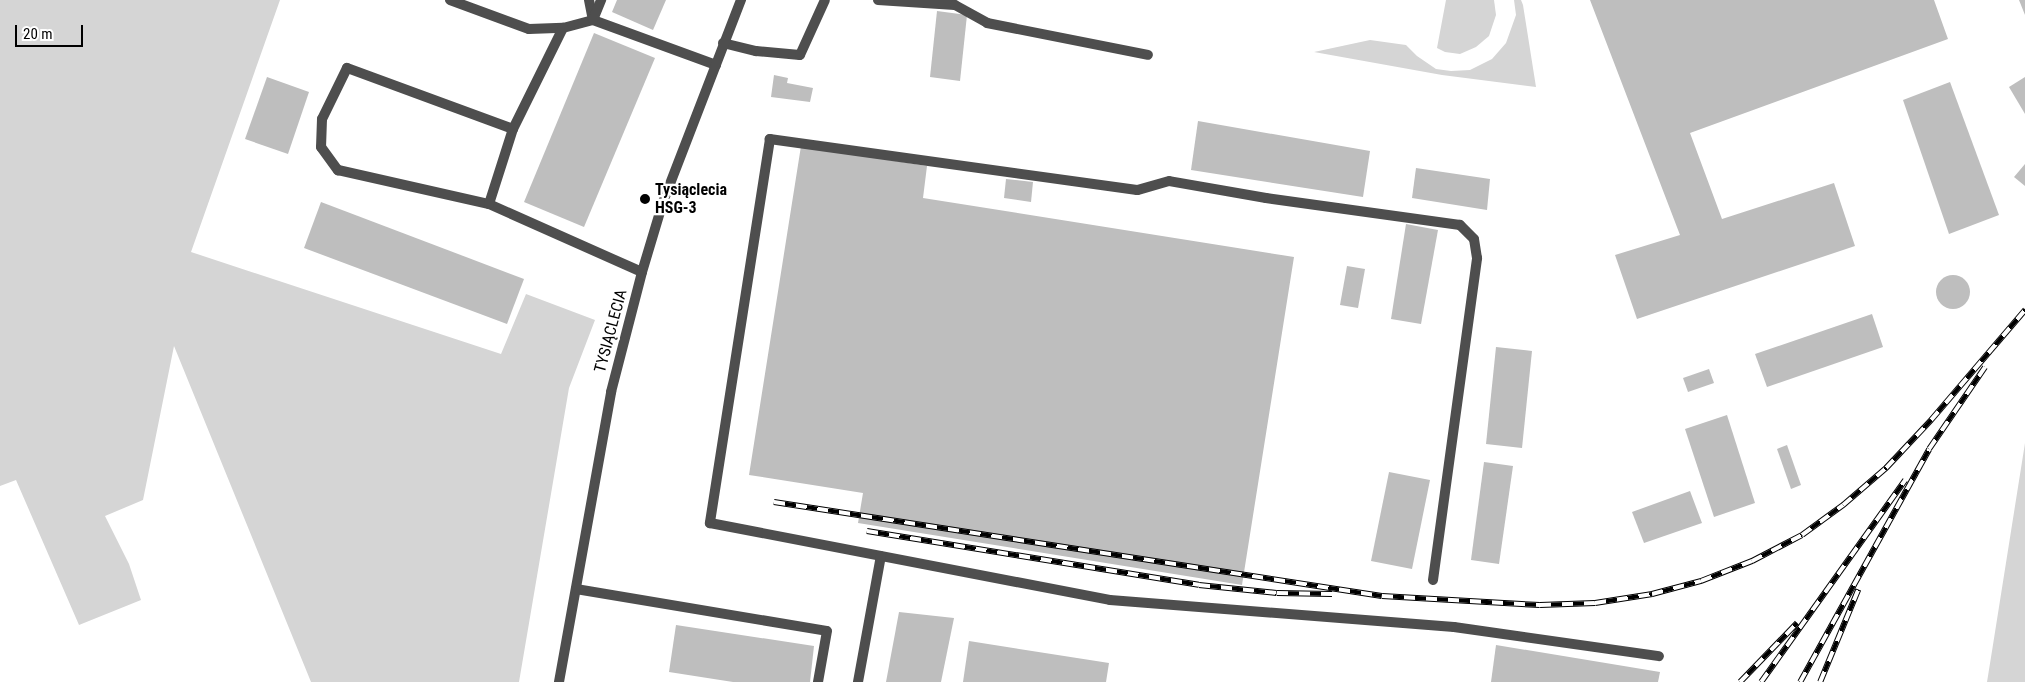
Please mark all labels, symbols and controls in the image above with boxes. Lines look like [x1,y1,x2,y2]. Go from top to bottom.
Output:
scale bar [18,15,85,47]
text: 20 m [23,25,53,43]
place label: Tysiąclecia HSG-3 [655,180,727,218]
marker: Tysiąclecia HSG-3 [639,193,651,205]
street label: TYSIĄCLECIA [591,287,631,375]

